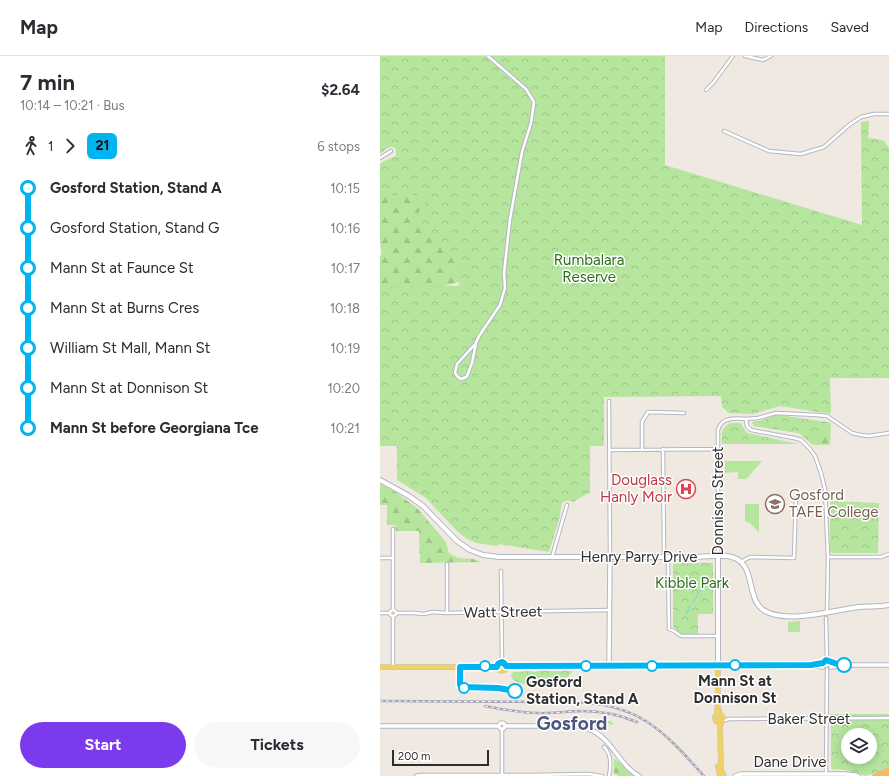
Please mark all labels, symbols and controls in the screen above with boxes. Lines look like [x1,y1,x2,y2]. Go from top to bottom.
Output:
text: Map [20,16,58,39]
text: Map [695,19,723,36]
text: Directions [745,19,808,36]
text: Saved [830,19,869,36]
text: 7 min [20,69,75,96]
text: $2.64 [321,81,360,99]
text: 10:14 – 10:21 · Bus [20,98,125,113]
icon: walk [20,135,42,157]
icon: forward [59,135,81,157]
text: 21 [95,137,109,154]
text: 1 [48,139,53,154]
text: 6 stops [317,139,360,154]
text: Gosford Station, Stand A [50,179,222,197]
text: 10:15 [330,181,360,196]
text: Gosford Station, Stand G [50,219,219,237]
text: 10:16 [330,221,360,236]
park label: Rumbalara Reserve [554,251,624,286]
text: Mann St at Faunce St [50,259,194,277]
text: 10:17 [331,261,360,276]
text: Mann St at Burns Cres [50,299,199,317]
text: 10:18 [330,301,360,316]
text: William St Mall, Mann St [50,339,210,357]
text: 10:19 [330,341,360,356]
text: Mann St at Donnison St [50,379,208,397]
text: 10:20 [327,381,360,396]
text: Mann St before Georgiana Tce [50,419,259,437]
text: 10:21 [330,421,360,436]
street label: Donnison Street [709,446,727,556]
place label: Douglass Hanly Moir [600,471,672,506]
hospital icon: Douglass Hanly Moir [675,478,697,500]
place label: Gosford TAFE College [789,486,878,521]
school or university icon: Gosford TAFE College [764,493,786,515]
street label: Henry Parry Drive [580,548,698,566]
park label: Kibble Park [655,574,730,592]
street label: Watt Street [464,602,543,622]
unlabelled marker [836,657,852,673]
marker: Mann St at Donnison St [729,659,741,671]
unlabelled marker [479,660,491,672]
unlabelled marker [580,660,592,672]
unlabelled marker [646,660,658,672]
place label: Mann St at Donnison St [693,672,777,707]
place label: Gosford Station, Stand A [526,673,639,708]
unlabelled marker [458,682,470,694]
marker: Gosford Station, Stand A [507,683,523,699]
street label: Baker Street [768,710,851,728]
district label: Gosford [537,712,607,735]
button: Start [20,722,186,768]
button: Tickets [194,722,360,768]
map controls [841,728,877,764]
button: layers [841,728,877,764]
scale bar [392,748,489,767]
text: 200 m [398,750,430,763]
street label: Dane Drive [754,753,826,771]

